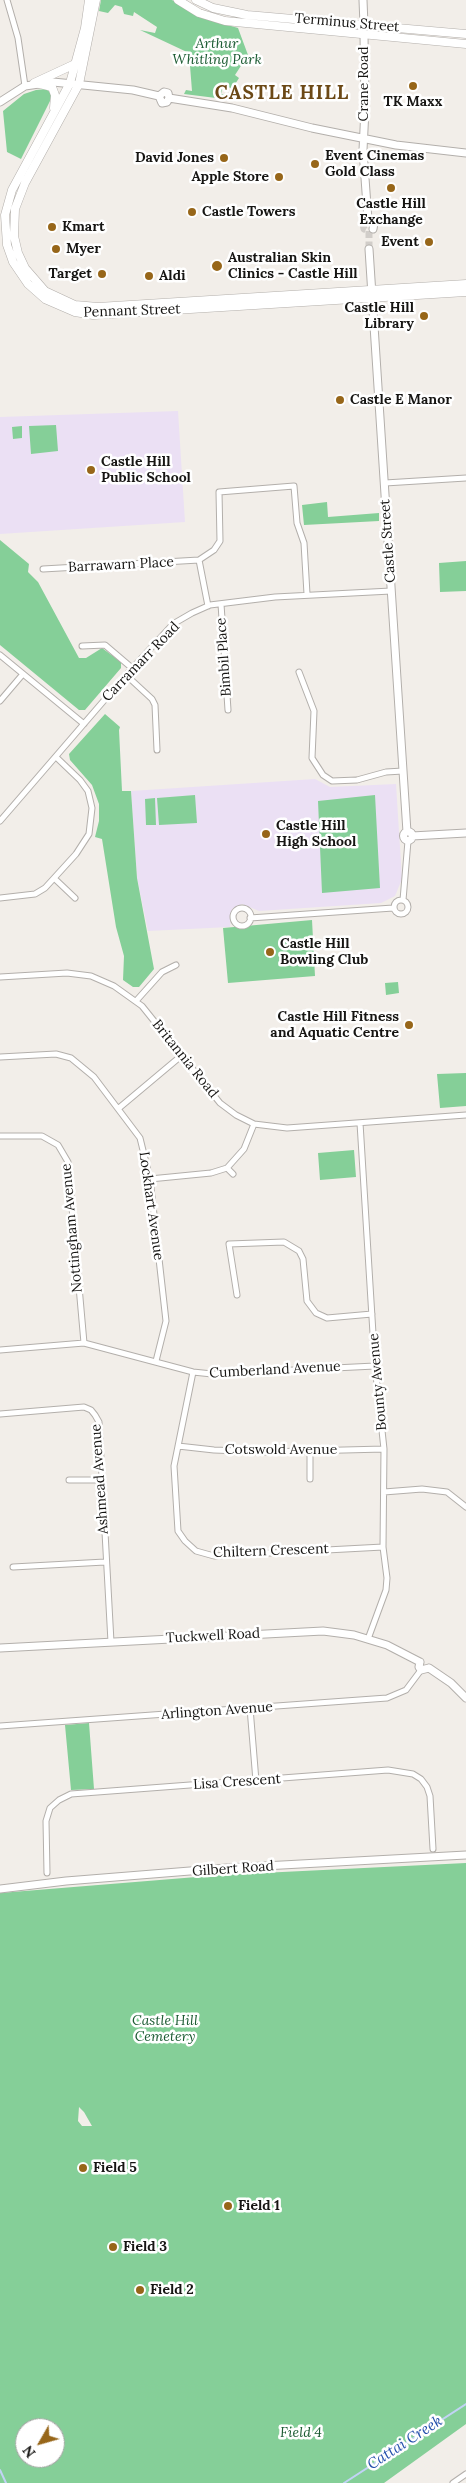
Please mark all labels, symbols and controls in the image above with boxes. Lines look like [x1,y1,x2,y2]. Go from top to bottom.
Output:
street label: Terminus Street [294,10,400,36]
park label: Arthur Whitling Park [172,36,262,68]
street label: Crane Road [356,46,372,122]
marker: TK Maxx [407,80,419,92]
district label: CASTLE HILL [213,83,351,105]
place label: TK Maxx [384,94,442,110]
place label: Event Cinemas Gold Class [325,148,424,180]
place label: David Jones [135,150,214,166]
marker: David Jones [218,152,230,164]
marker: Event Cinemas Gold Class [309,158,321,170]
place label: Apple Store [191,169,269,185]
marker: Apple Store [273,171,285,183]
marker: Castle Hill Exchange [385,182,397,194]
place label: Castle Hill Exchange [356,196,426,228]
place label: Castle Towers [202,204,296,220]
marker: Castle Towers [186,206,198,218]
place label: Kmart [62,219,105,235]
marker: Kmart [46,221,58,233]
place label: Event [381,234,419,250]
marker: Event [423,236,435,248]
place label: Myer [66,241,101,257]
marker: Myer [50,243,62,255]
place label: Australian Skin Clinics - Castle Hill [228,250,358,282]
marker: Australian Skin Clinics - Castle Hill [210,259,224,273]
place label: Target [48,266,92,282]
marker: Target [96,268,108,280]
place label: Aldi [159,268,186,284]
marker: Aldi [143,270,155,282]
place label: Castle Hill Library [344,300,414,332]
street label: Pennant Street [83,301,181,321]
marker: Castle Hill Library [418,310,430,322]
place label: Castle E Manor [350,392,452,408]
marker: Castle E Manor [334,394,346,406]
place label: Castle Hill Public School [101,454,191,487]
marker: Castle Hill Public School [85,464,97,476]
street label: Castle Street [377,499,399,583]
street label: Barrawarn Place [68,554,174,576]
street label: Bimbil Place [213,617,235,697]
street label: Carramarr Road [99,619,183,705]
place label: Castle Hill High School [276,818,356,850]
marker: Castle Hill High School [260,828,272,840]
place label: Castle Hill Bowling Club [280,936,368,969]
marker: Castle Hill Bowling Club [264,946,276,958]
place label: Castle Hill Fitness and Aquatic Centre [270,1009,399,1042]
street label: Britannia Road [148,1016,222,1102]
marker: Castle Hill Fitness and Aquatic Centre [403,1019,415,1031]
street label: Lockhart Avenue [135,1151,167,1261]
street label: Nottingham Avenue [58,1163,86,1293]
street label: Bounty Avenue [365,1333,391,1431]
street label: Cumberland Avenue [209,1358,341,1382]
street label: Ashmead Avenue [88,1423,112,1535]
street label: Cotswold Avenue [225,1442,337,1458]
street label: Chiltern Crescent [213,1541,329,1561]
street label: Tuckwell Road [165,1625,261,1647]
street label: Arlington Avenue [161,1699,273,1723]
street label: Lisa Crescent [193,1771,281,1793]
street label: Gilbert Road [192,1858,274,1880]
park label: Castle Hill Cemetery [132,2013,198,2045]
place label: Field 5 [93,2160,137,2176]
marker: Field 5 [77,2162,89,2174]
place label: Field 1 [238,2198,280,2214]
marker: Field 1 [222,2200,234,2212]
place label: Field 3 [123,2239,167,2255]
marker: Field 3 [107,2241,119,2253]
place label: Field 2 [150,2282,194,2298]
marker: Field 2 [134,2284,146,2296]
water label: Cattai Creek [364,2412,446,2474]
north arrow [15,2418,65,2468]
park label: Field 4 [280,2425,322,2441]
text: N [19,2442,39,2461]

